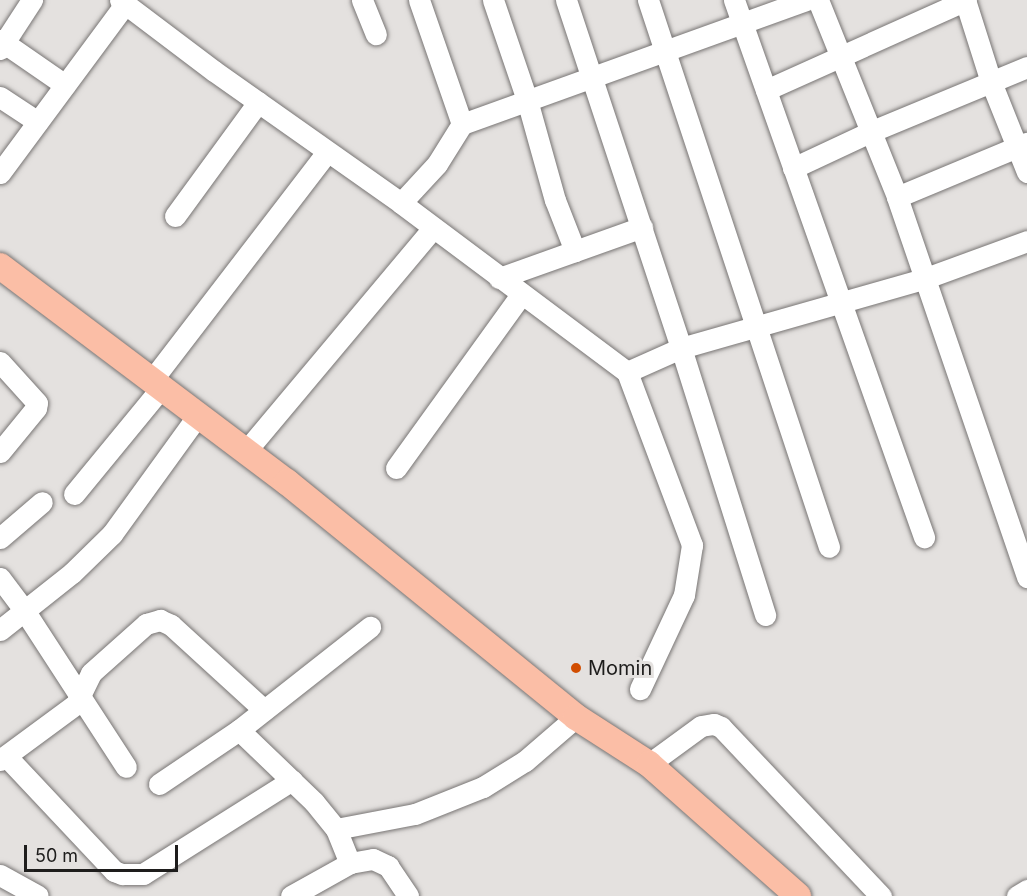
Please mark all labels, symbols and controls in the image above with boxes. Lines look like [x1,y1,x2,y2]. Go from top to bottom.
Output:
place label: Momin [588,656,652,680]
marker: Momin [569,661,583,675]
scale bar [27,833,182,871]
text: 50 m [35,845,78,866]

